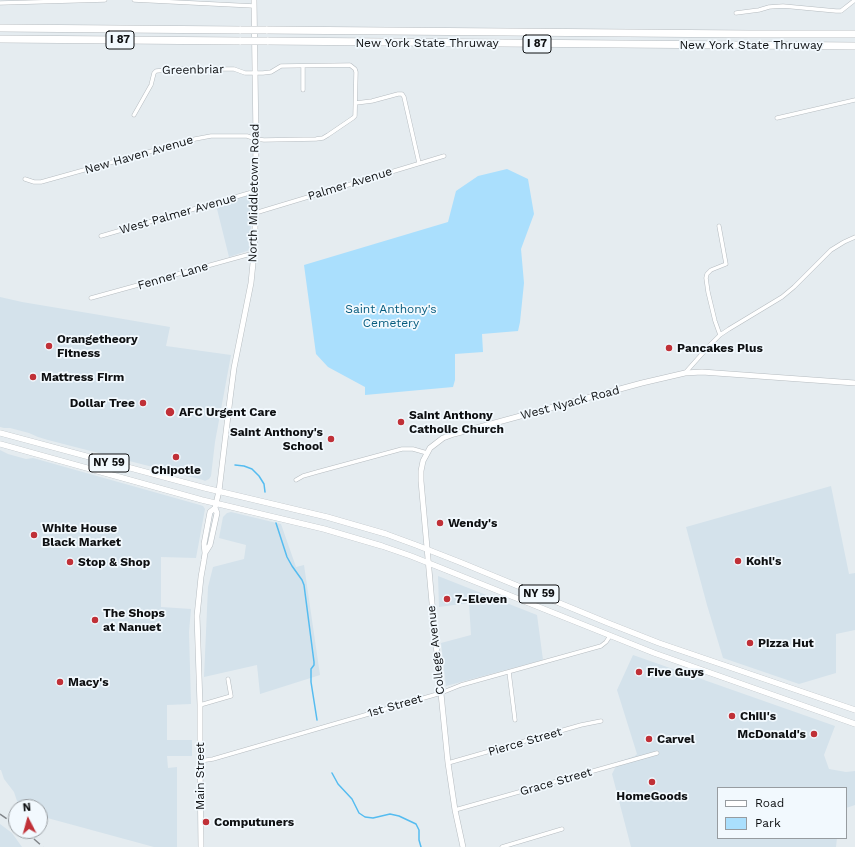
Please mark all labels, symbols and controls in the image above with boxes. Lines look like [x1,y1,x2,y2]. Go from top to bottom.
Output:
road number: I 87 [106,31,134,49]
road number: I 87 [523,35,551,53]
street label: New York State Thruway [355,36,499,50]
street label: New York State Thruway [679,38,823,52]
street label: Greenbriar [162,62,224,78]
street label: North Middletown Road [246,123,262,263]
street label: New Haven Avenue [83,133,195,177]
street label: Palmer Avenue [306,164,394,204]
street label: West Palmer Avenue [118,190,238,238]
street label: Fenner Lane [136,259,210,293]
park label: Saint Anthony's Cemetery [345,302,437,330]
place label: Orangetheory Fitness [57,332,138,360]
marker: Orangetheory Fitness [44,341,54,351]
place label: Pancakes Plus [677,341,763,355]
marker: Pancakes Plus [664,343,674,353]
place label: Mattress Firm [41,370,124,384]
marker: Mattress Firm [28,372,38,382]
street label: West Nyack Road [519,383,621,423]
place label: Dollar Tree [70,396,135,410]
marker: Dollar Tree [138,398,148,408]
place label: AFC Urgent Care [179,405,276,419]
marker: AFC Urgent Care [164,406,176,418]
place label: Saint Anthony Catholic Church [409,408,504,436]
marker: Saint Anthony Catholic Church [396,417,406,427]
place label: Saint Anthony's School [230,425,323,453]
marker: Saint Anthony's School [326,434,336,444]
marker: Chipotle [171,452,181,462]
road number: NY 59 [89,454,129,472]
place label: Chipotle [151,463,201,477]
place label: Wendy's [448,516,497,530]
marker: Wendy's [435,518,445,528]
place label: White House Black Market [42,521,121,549]
marker: White House Black Market [29,530,39,540]
place label: Kohl's [746,554,781,568]
place label: Stop & Shop [78,555,150,569]
marker: Kohl's [733,556,743,566]
marker: Stop & Shop [65,557,75,567]
road number: NY 59 [519,585,559,603]
place label: 7-Eleven [455,592,507,606]
marker: 7-Eleven [442,594,452,604]
street label: College Avenue [424,605,448,695]
place label: The Shops at Nanuet [103,606,165,634]
marker: The Shops at Nanuet [90,615,100,625]
place label: Pizza Hut [758,636,814,650]
marker: Pizza Hut [745,638,755,648]
place label: Five Guys [647,665,704,679]
marker: Five Guys [634,667,644,677]
place label: Macy's [68,675,109,689]
marker: Macy's [55,677,65,687]
street label: 1st Street [366,691,424,721]
place label: Chili's [740,709,776,723]
marker: Chili's [727,711,737,721]
street label: Pierce Street [486,725,564,759]
place label: McDonald's [737,727,806,741]
marker: McDonald's [809,729,819,739]
place label: Carvel [657,732,695,746]
marker: Carvel [644,734,654,744]
street label: Main Street [193,742,207,810]
street label: Grace Street [518,765,594,799]
marker: HomeGoods [647,777,657,787]
legend [717,787,847,839]
place label: HomeGoods [616,789,688,803]
text: Road [755,796,784,810]
north arrow [8,799,48,839]
text: N [22,801,32,814]
place label: Computuners [214,815,294,829]
text: Park [755,816,781,830]
marker: Computuners [201,817,211,827]

